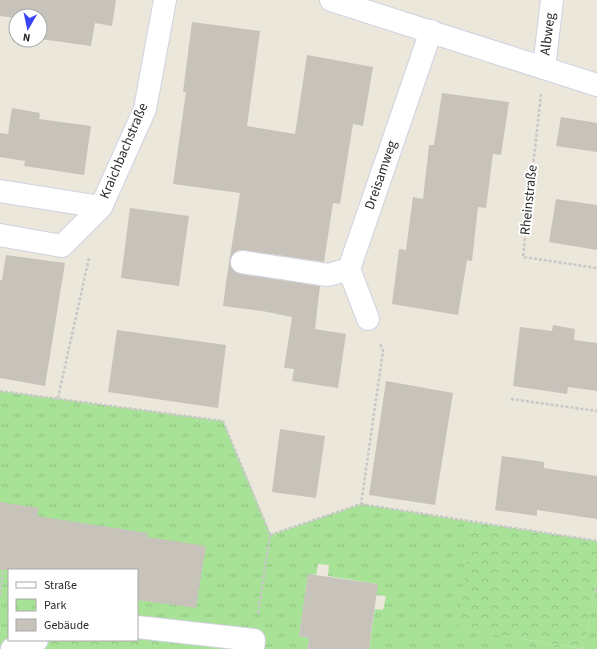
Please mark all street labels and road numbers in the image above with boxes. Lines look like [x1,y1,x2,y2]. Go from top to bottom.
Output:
street label: Albweg [535,12,561,56]
street label: Kraichbachstraße [95,100,153,202]
street label: Dreisamweg [360,138,402,212]
street label: Rheinstraße [515,164,543,236]

